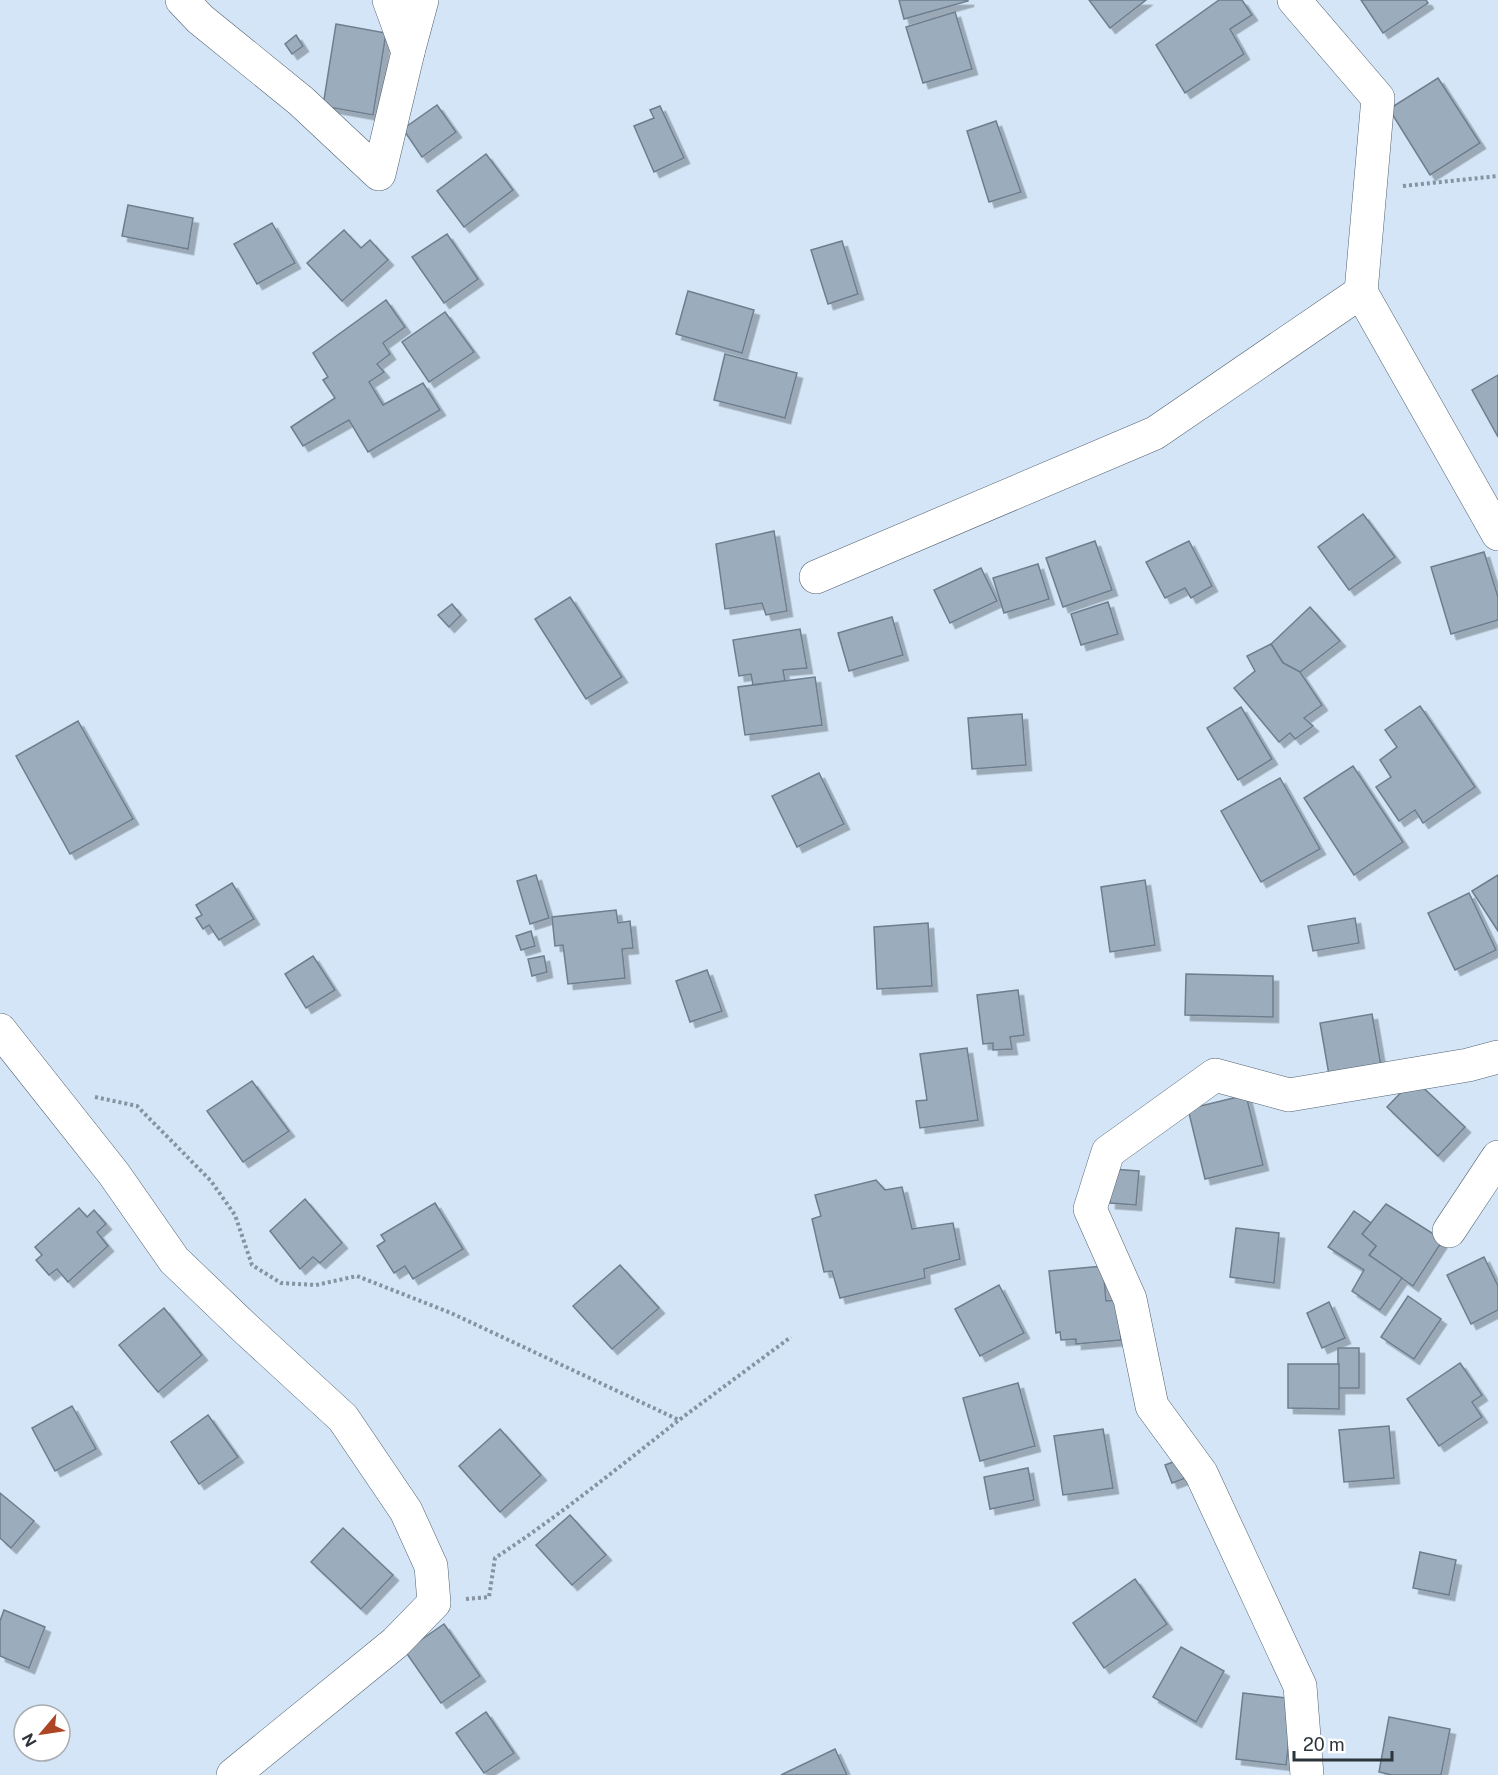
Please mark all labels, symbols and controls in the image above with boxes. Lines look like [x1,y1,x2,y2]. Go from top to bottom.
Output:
north arrow [12,1703,72,1763]
scale bar [1294,1724,1392,1762]
text: N [18,1730,41,1750]
text: 20 m [1303,1734,1345,1755]

